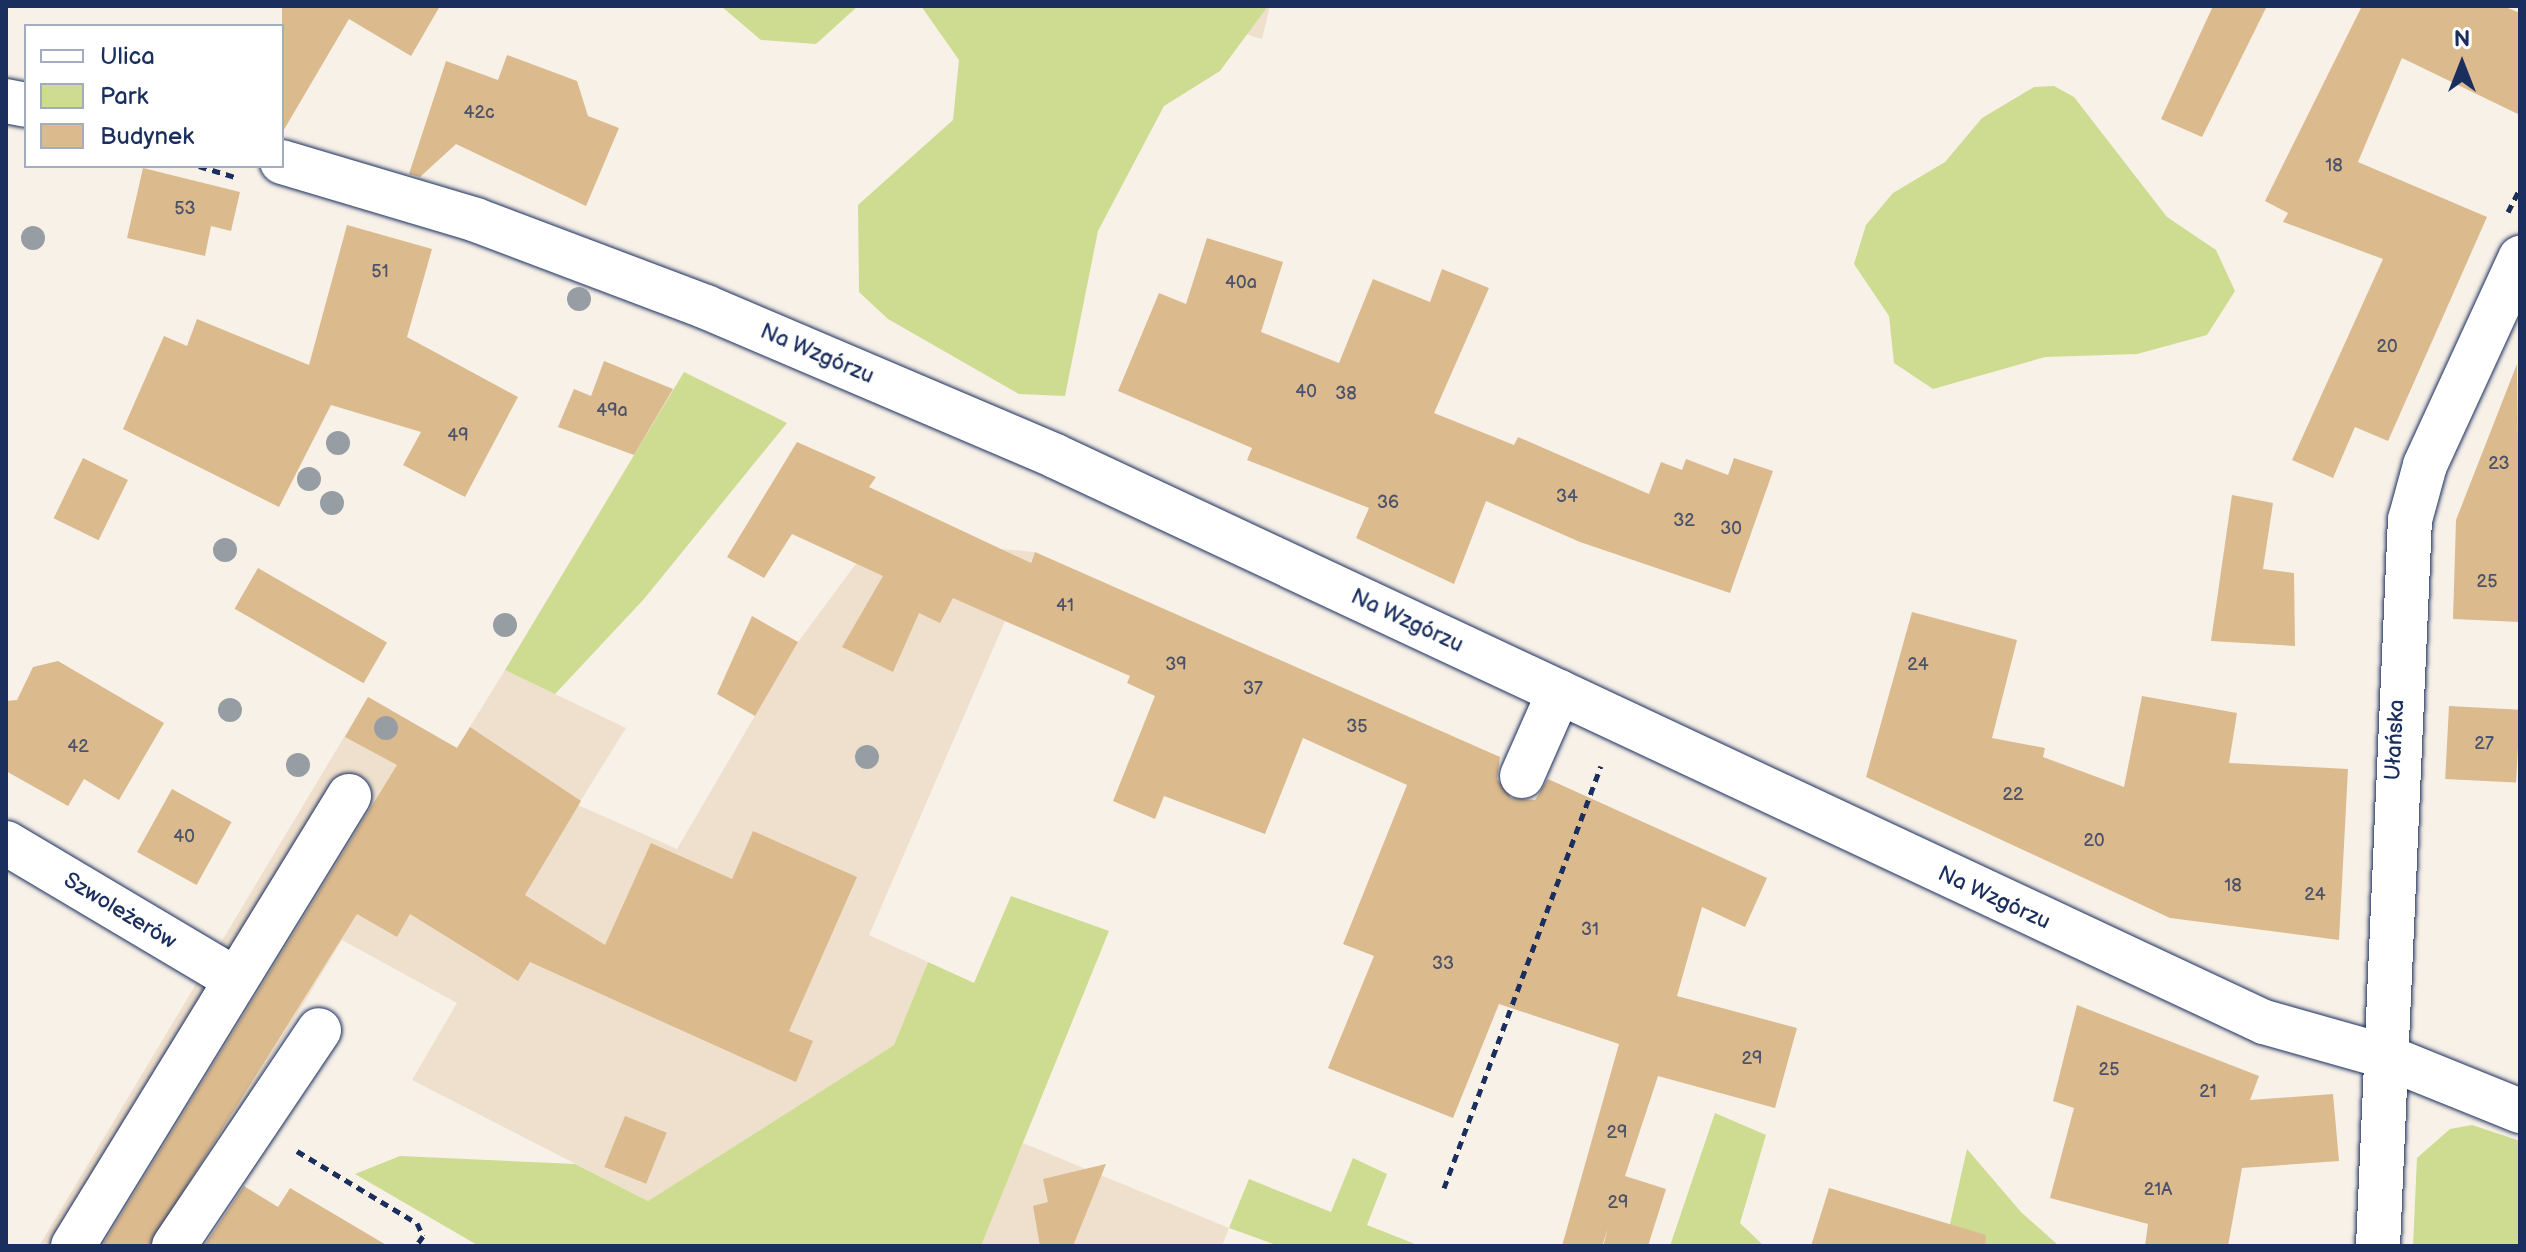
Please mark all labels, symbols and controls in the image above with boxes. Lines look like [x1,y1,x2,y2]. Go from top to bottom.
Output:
legend [24,24,284,168]
north arrow [2422,24,2502,104]
text: N [2454,26,2470,53]
text: Ulica [100,42,155,71]
text: Park [100,82,148,111]
house number: 42c [463,102,495,124]
text: Budynek [100,122,194,151]
house number: 18 [2325,155,2343,177]
house number: 53 [174,198,196,220]
house number: 51 [371,261,389,283]
house number: 40a [1225,272,1257,294]
street label: Na Wzgórzu [756,318,878,390]
house number: 20 [2376,336,2398,358]
house number: 40 [1295,381,1317,403]
house number: 38 [1335,383,1357,405]
house number: 49a [596,400,628,422]
house number: 49 [447,425,469,447]
house number: 23 [2488,453,2510,475]
house number: 34 [1556,486,1578,508]
house number: 36 [1377,492,1399,514]
house number: 32 [1673,510,1695,532]
house number: 30 [1720,518,1742,540]
house number: 25 [2477,571,2497,593]
street label: Na Wzgórzu [1346,583,1468,659]
house number: 41 [1056,595,1074,617]
house number: 39 [1165,654,1187,676]
house number: 24 [1907,654,1929,676]
house number: 37 [1243,678,1263,700]
street label: Ułańska [2380,699,2410,781]
house number: 35 [1346,716,1368,738]
house number: 27 [2474,733,2494,755]
house number: 42 [67,736,89,758]
house number: 22 [2002,784,2024,806]
house number: 40 [173,826,195,848]
house number: 20 [2083,830,2105,852]
street label: Na Wzgórzu [1933,860,2055,936]
street label: Szwoleżerów [59,867,181,955]
house number: 18 [2224,875,2242,897]
house number: 24 [2304,884,2326,906]
house number: 31 [1581,919,1599,941]
house number: 33 [1432,953,1454,975]
house number: 29 [1741,1048,1763,1070]
house number: 25 [2099,1059,2119,1081]
house number: 21 [2199,1081,2217,1103]
house number: 29 [1606,1122,1628,1144]
house number: 21A [2144,1179,2172,1201]
house number: 29 [1607,1192,1629,1214]

